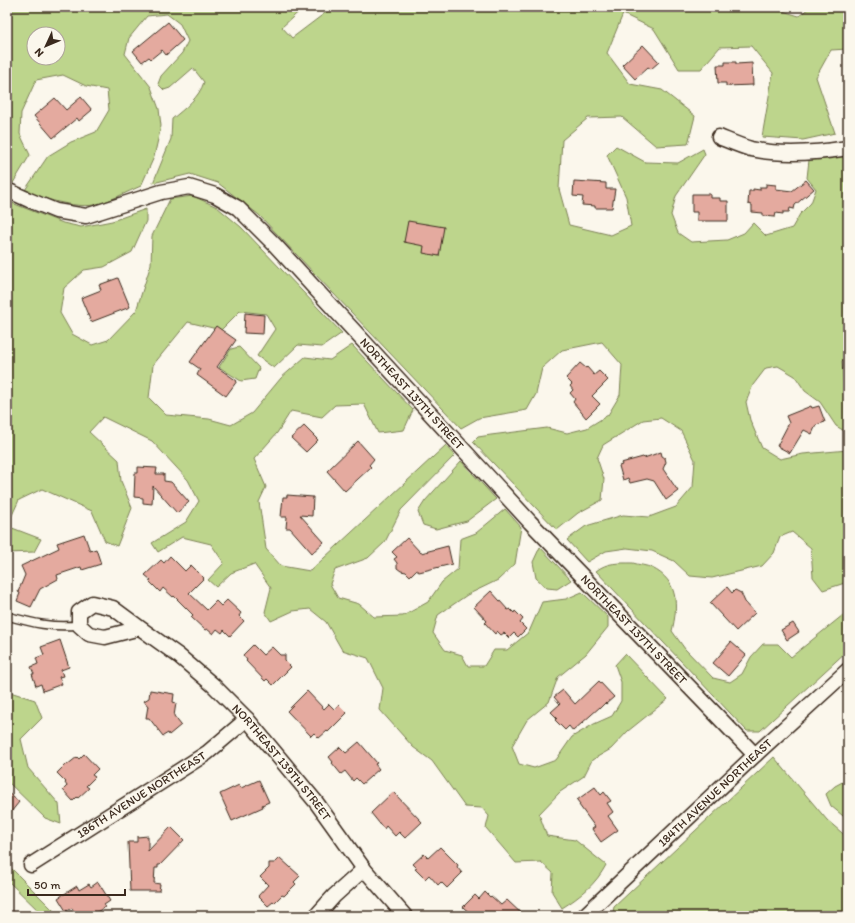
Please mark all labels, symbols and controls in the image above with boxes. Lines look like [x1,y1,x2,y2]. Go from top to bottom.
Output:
north arrow [26,26,66,66]
text: N [32,45,46,60]
street label: NORTHEAST 137TH STREET [357,335,467,453]
street label: NORTHEAST 137TH STREET [578,572,690,687]
street label: NORTHEAST 139TH STREET [229,701,334,823]
street label: 184TH AVENUE NORTHEAST [655,736,775,849]
street label: 186TH AVENUE NORTHEAST [74,748,209,841]
scale bar [28,871,125,897]
text: 50 m [34,878,60,892]

